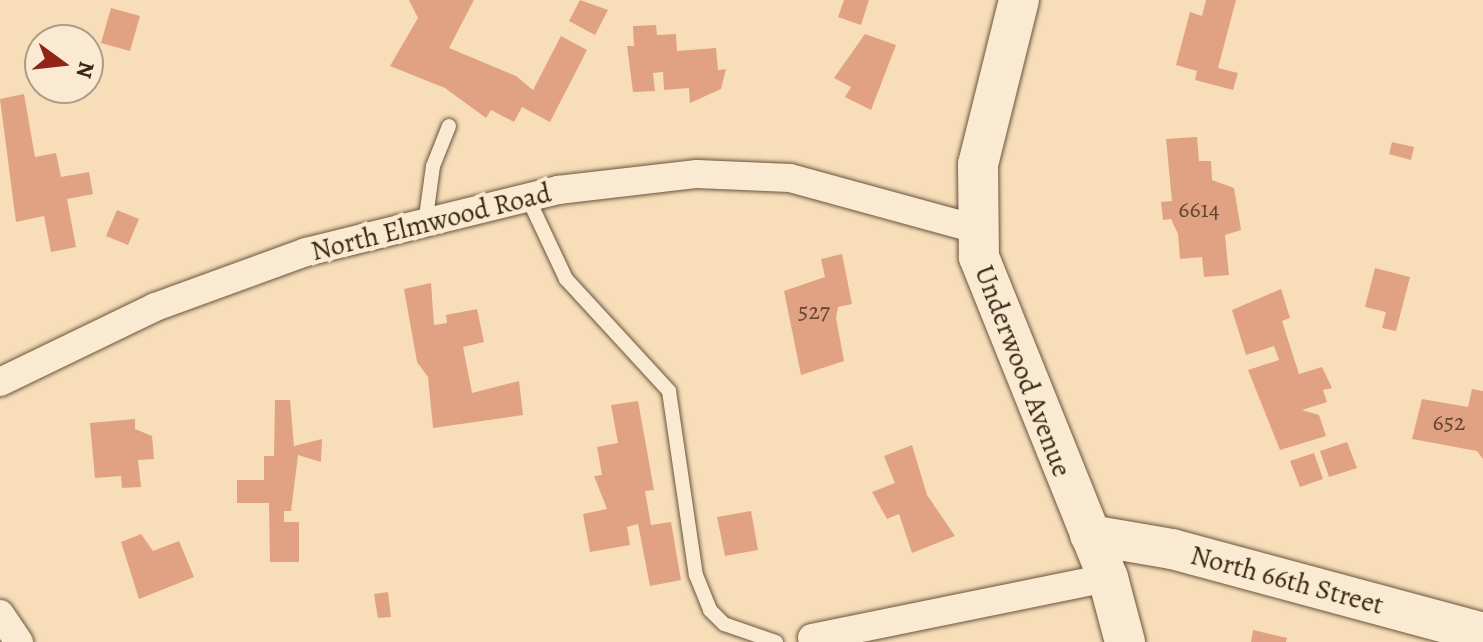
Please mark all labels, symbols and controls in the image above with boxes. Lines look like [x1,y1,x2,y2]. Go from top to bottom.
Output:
north arrow [24,24,104,104]
text: N [69,58,102,81]
street label: North Elmwood Road [308,176,554,268]
house number: 6614 [1178,196,1220,224]
street label: Underwood Avenue [967,261,1079,481]
house number: 527 [798,298,830,326]
house number: 652 [1433,409,1465,437]
street label: North 66th Street [1187,538,1387,622]

